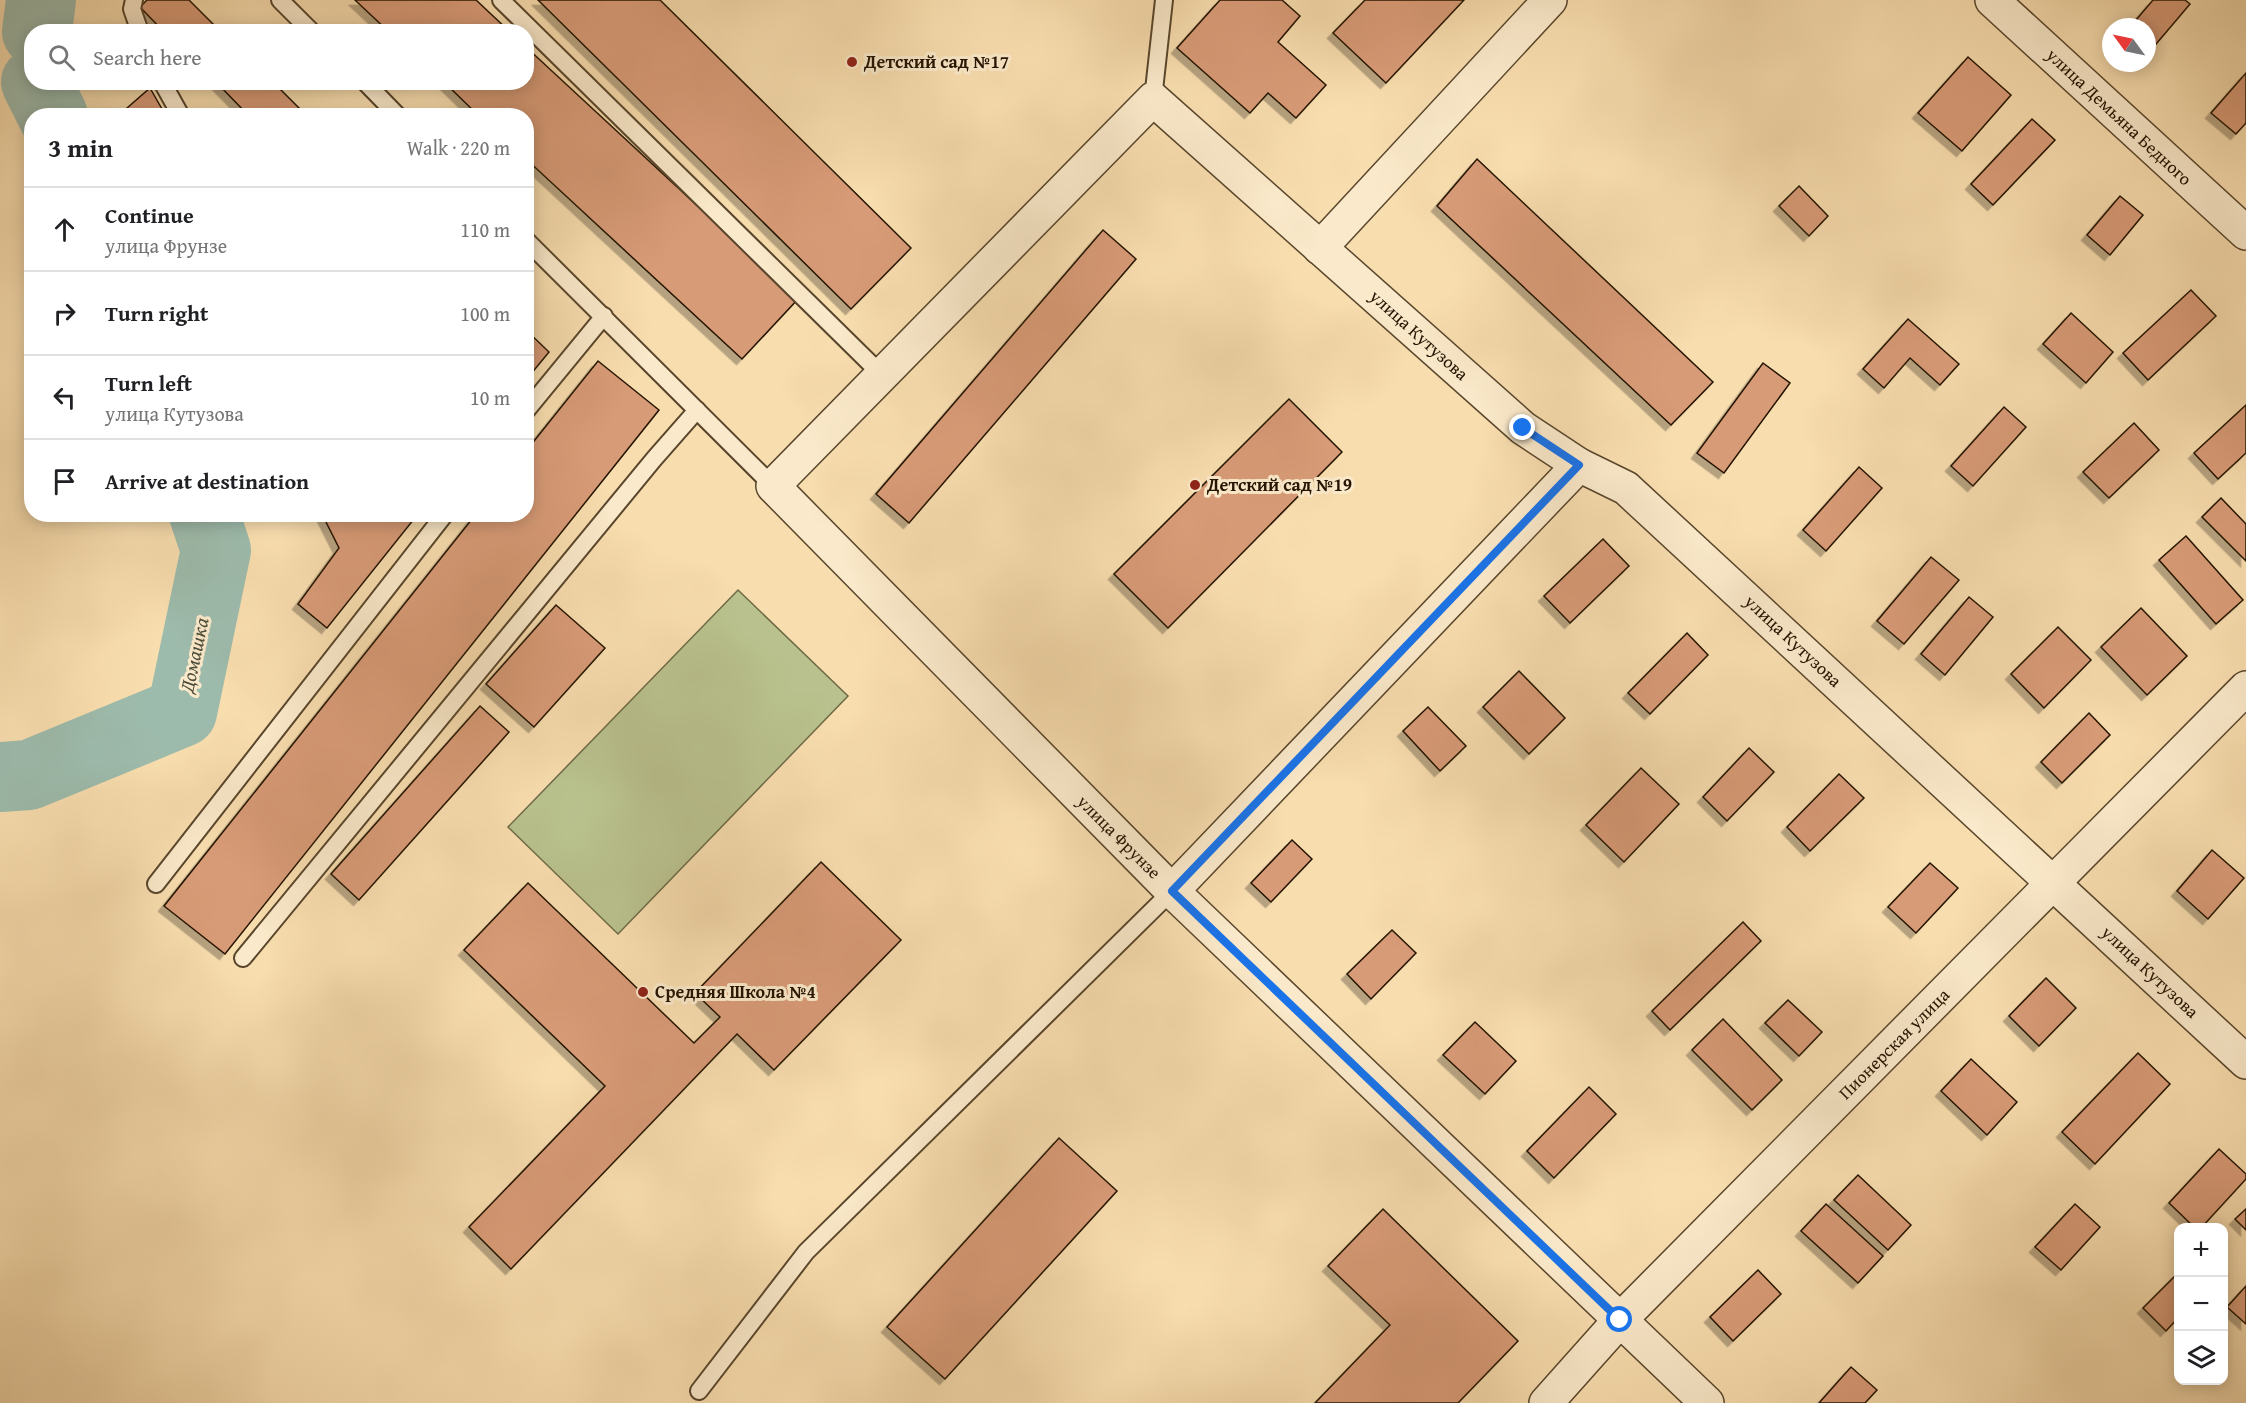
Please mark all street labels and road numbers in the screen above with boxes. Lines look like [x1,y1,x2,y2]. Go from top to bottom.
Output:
street label: улица Демьяна Бедного [2040,41,2198,192]
street label: улица Кутузова [1363,282,1475,387]
street label: улица Кутузова [1738,587,1849,693]
street label: улица Фрунзе [1070,788,1168,885]
street label: улица Кутузова [2095,918,2206,1024]
street label: Пионерская улица [1832,982,1956,1105]

